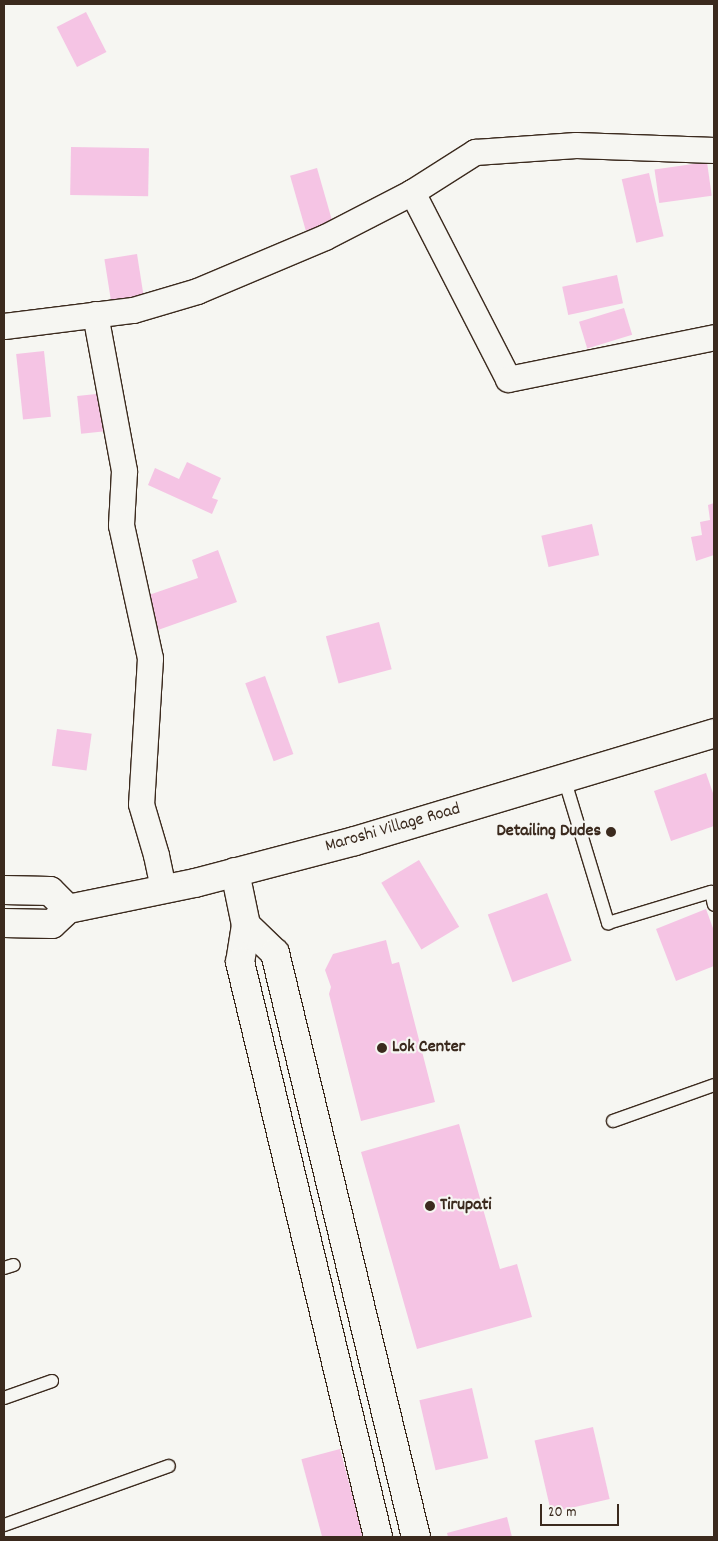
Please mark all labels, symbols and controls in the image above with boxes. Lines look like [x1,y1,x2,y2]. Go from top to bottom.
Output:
street label: Maroshi Village Road [323,799,463,859]
place label: Detailing Dudes [497,821,601,843]
marker: Detailing Dudes [605,826,617,838]
place label: Lok Center [392,1037,465,1059]
marker: Lok Center [376,1042,388,1054]
place label: Tirupati [440,1195,492,1217]
marker: Tirupati [424,1200,436,1212]
scale bar [543,1494,622,1526]
text: 20 m [548,1502,576,1524]

